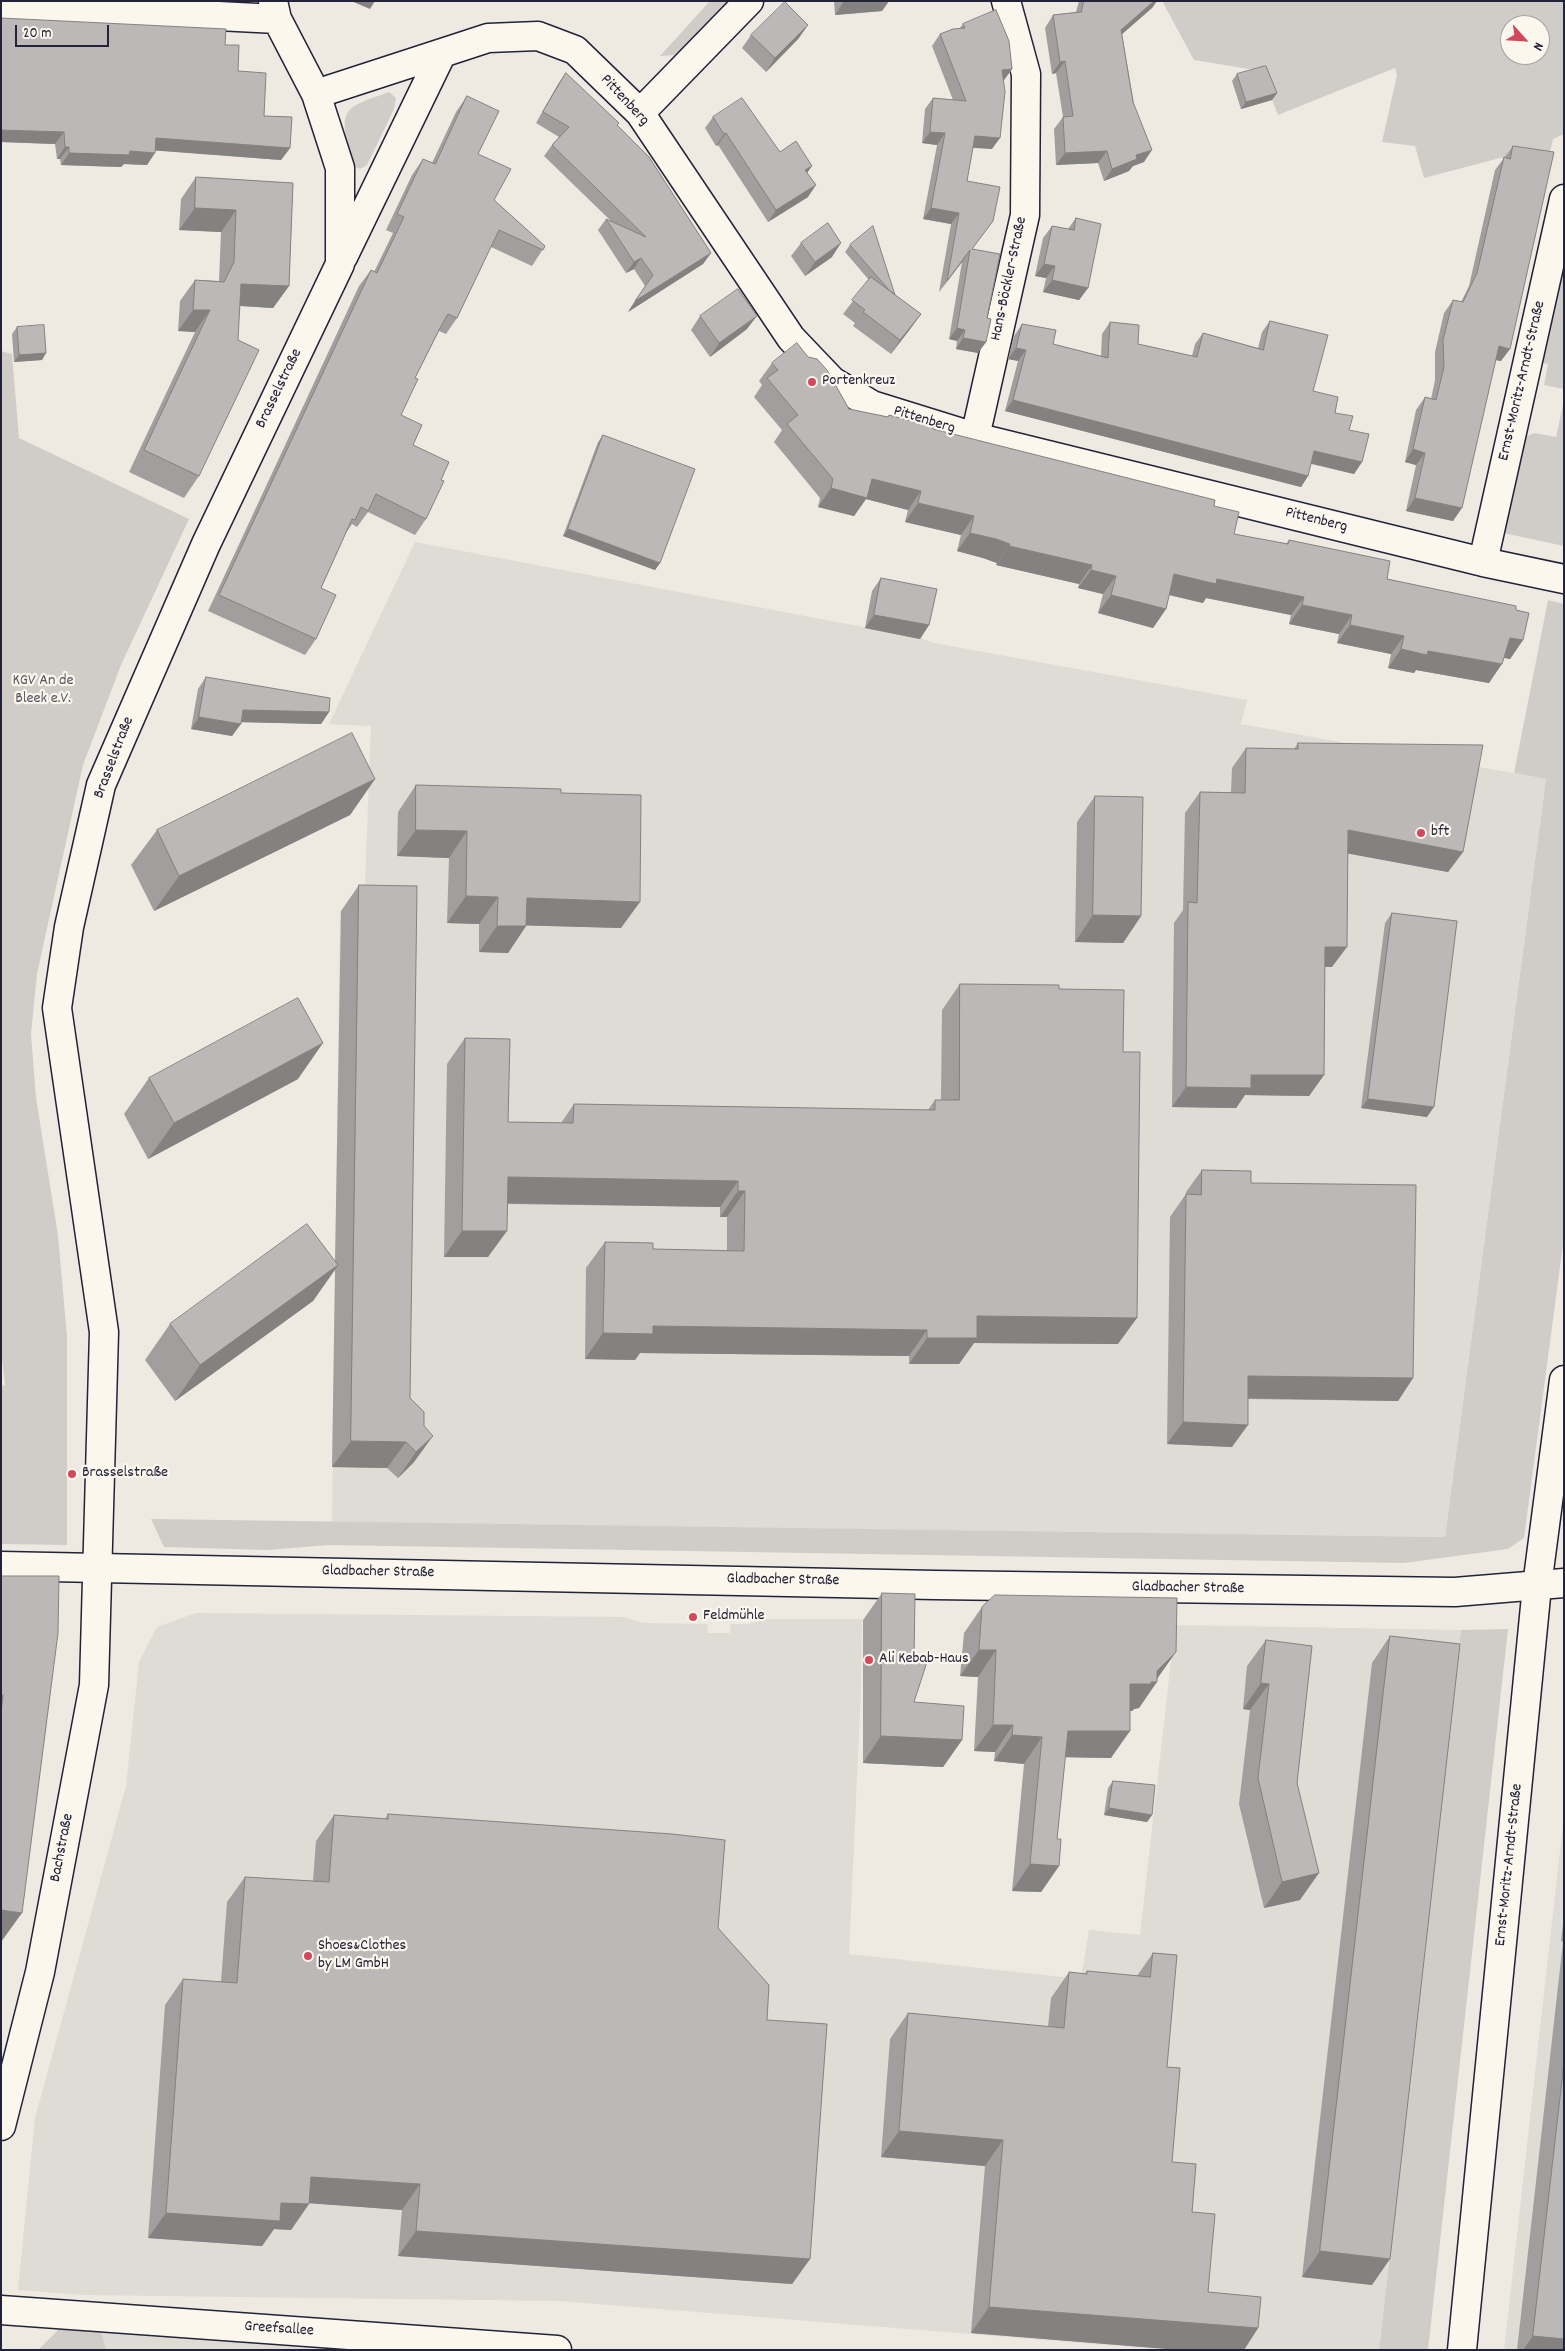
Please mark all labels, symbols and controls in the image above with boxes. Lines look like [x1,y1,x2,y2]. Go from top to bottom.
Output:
scale bar [18,15,111,47]
north arrow [1500,15,1550,65]
text: 20 m [23,23,51,45]
text: N [1527,39,1548,54]
street label: Pittenberg [595,71,653,131]
street label: Hans-Böckler-Straße [987,215,1033,343]
street label: Ernst-Moritz-Arndt-Straße [1495,299,1551,463]
street label: Brasselstraße [253,346,307,432]
place label: Portenkreuz [822,372,895,392]
marker: Portenkreuz [806,376,818,388]
street label: Pittenberg [891,403,957,439]
street label: Pittenberg [1283,504,1349,538]
park label: KGV An de Bleek e.V. [12,672,74,710]
street label: Brasselstraße [91,714,139,802]
place label: bft [1431,823,1449,843]
marker: bft [1415,827,1427,839]
place label: Brasselstraße [82,1464,168,1484]
marker: Brasselstraße [66,1468,78,1480]
street label: Gladbacher Straße [321,1562,435,1584]
street label: Gladbacher Straße [726,1570,840,1592]
street label: Gladbacher Straße [1131,1578,1245,1600]
place label: Feldmühle [703,1607,765,1627]
marker: Feldmühle [687,1611,699,1623]
place label: Ali Kebab-Haus [879,1650,969,1670]
marker: Ali Kebab-Haus [863,1654,875,1666]
street label: Ernst-Moritz-Arndt-Straße [1492,1783,1528,1947]
street label: Bachstraße [47,1812,79,1884]
place label: Shoes&Clothes by LM GmbH [318,1937,406,1975]
marker: Shoes&Clothes by LM GmbH [302,1950,314,1962]
street label: Greefsallee [244,2318,314,2342]

